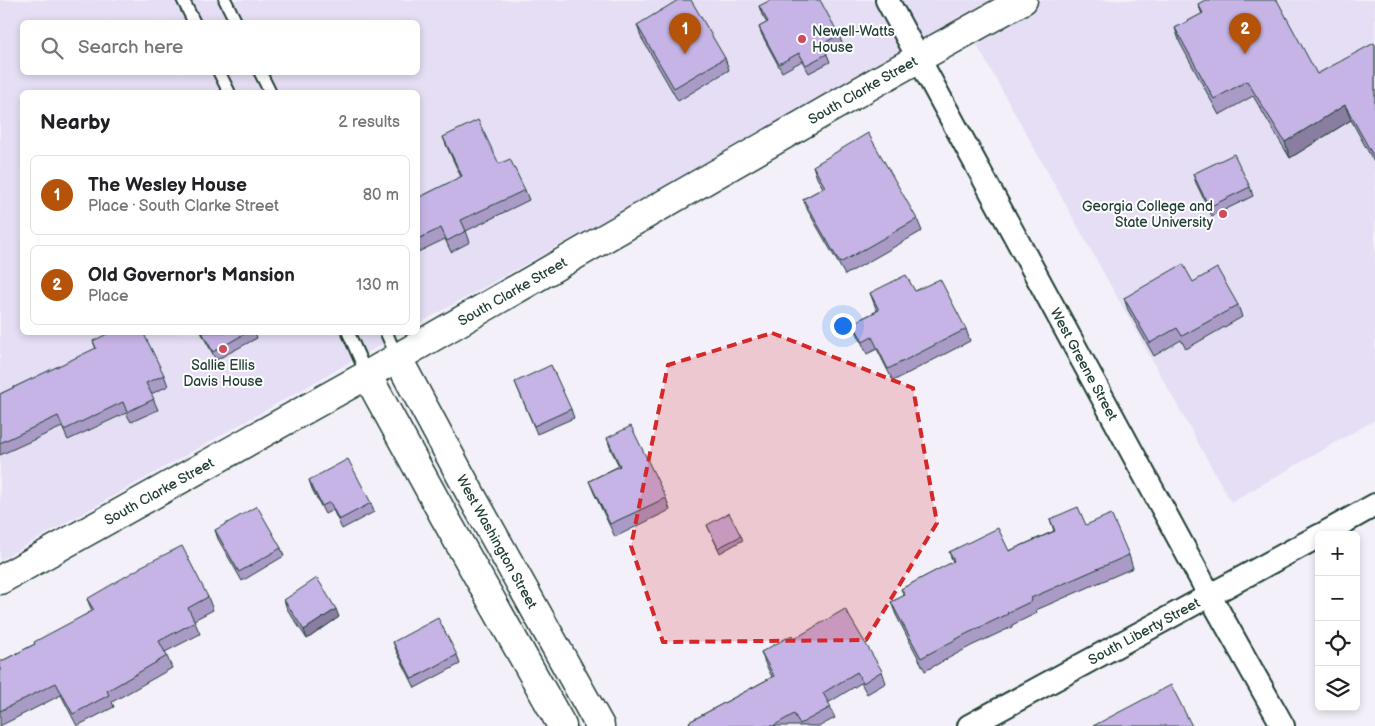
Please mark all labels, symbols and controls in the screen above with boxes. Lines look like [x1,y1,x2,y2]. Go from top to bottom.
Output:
pin: 1 [669,13,701,54]
pin: 2 [1229,13,1261,54]
search box [20,20,420,75]
place label: Newell-Watts House [812,23,895,56]
marker: Newell-Watts House [796,33,808,45]
icon: search [38,34,66,62]
text: Search here [78,36,183,59]
street label: South Clarke Street [805,52,921,128]
text: Nearby [40,110,110,135]
text: 2 results [338,113,400,132]
text: The Wesley House [88,174,247,197]
text: 1 [54,186,60,205]
text: 80 m [363,186,399,205]
text: Place · South Clarke Street [88,197,279,216]
place label: Georgia College and State University [1082,198,1214,231]
marker: Georgia College and State University [1217,208,1229,220]
street label: South Clarke Street [455,253,570,329]
text: Old Governor's Mansion [88,264,295,287]
text: 2 [52,276,62,295]
text: 130 m [356,276,399,295]
text: Place [88,287,129,306]
street label: West Greene Street [1047,305,1122,424]
your location [830,313,856,339]
marker: Sallie Ellis Davis House [217,343,229,355]
place label: Sallie Ellis Davis House [183,357,263,390]
street label: South Clarke Street [101,454,217,529]
street label: West Washington Street [453,472,542,612]
map controls [1315,531,1360,711]
button: + [1315,531,1360,576]
button: − [1315,576,1360,621]
street label: South Liberty Street [1085,594,1203,668]
button: locate [1315,621,1360,666]
button: layers [1315,666,1360,711]

